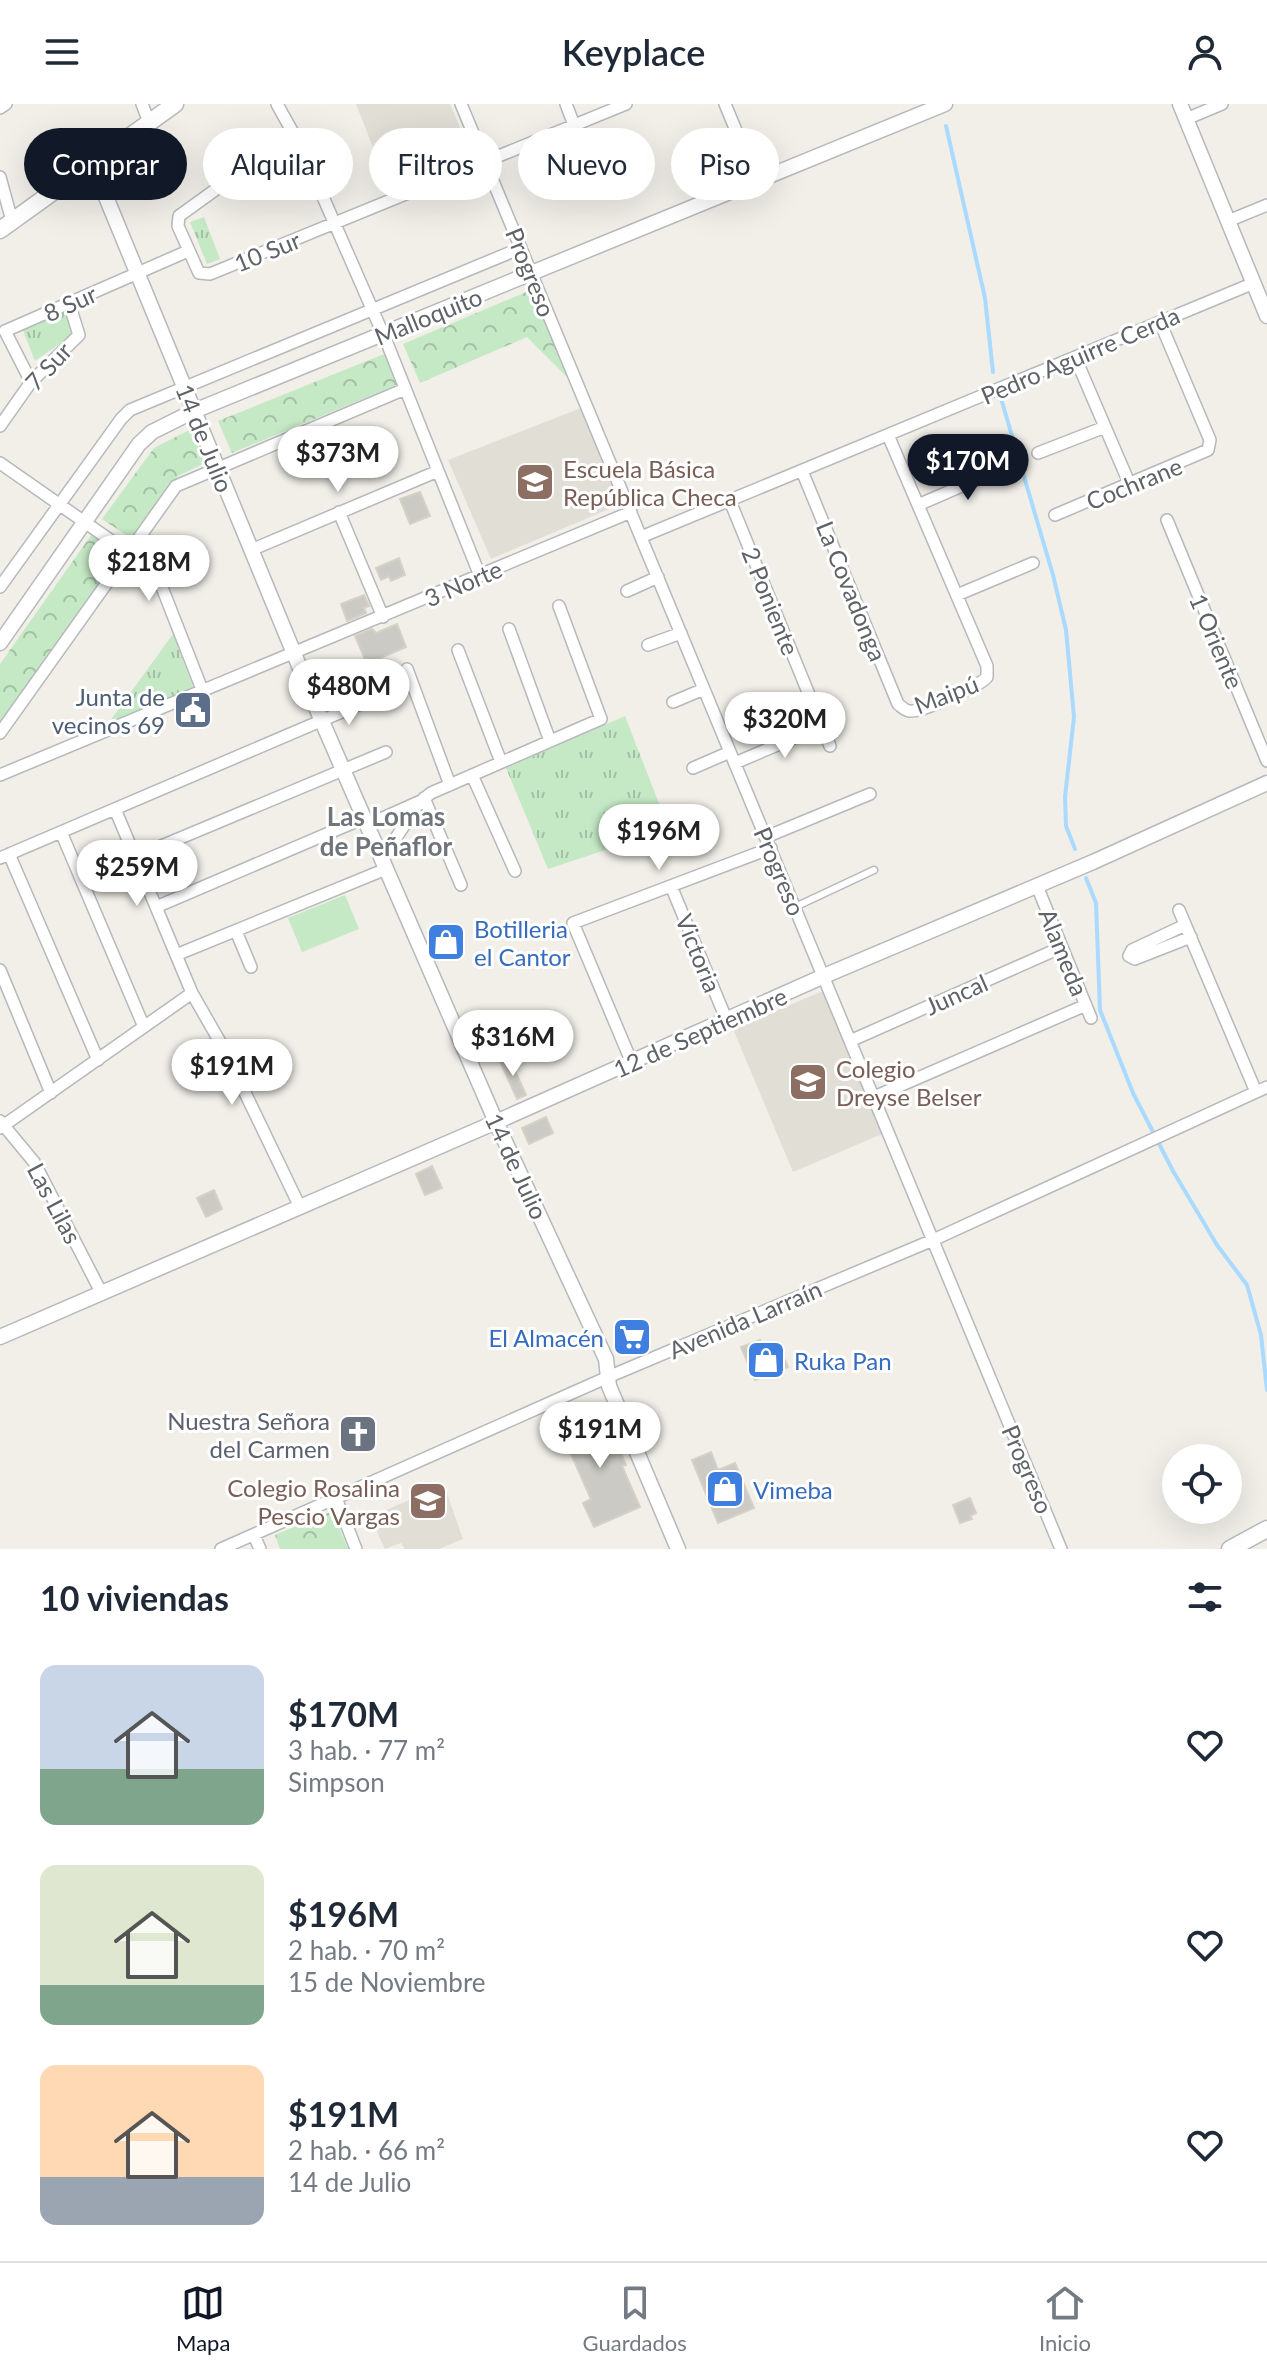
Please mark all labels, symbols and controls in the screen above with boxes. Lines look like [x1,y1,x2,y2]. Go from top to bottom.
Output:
icon: menu [40,30,84,74]
text: Keyplace [562,30,705,74]
icon: person [1183,30,1227,74]
chip: Comprar [24,128,187,200]
chip: Alquilar [203,128,353,200]
chip: Filtros [369,128,502,200]
chip: Nuevo [518,128,655,200]
chip: Piso [671,128,779,200]
street label: Progreso [500,223,562,321]
street label: 10 Sur [230,225,305,277]
street label: 8 Sur [39,278,101,327]
street label: Malloquito [370,281,486,351]
street label: Pedro Aguirre Cerda [976,300,1184,410]
street label: 7 Sur [19,336,78,396]
street label: 14 de Julio [170,380,240,496]
pin: $373M [282,426,394,494]
pin: $170M [912,434,1024,502]
text: $373M [296,436,380,468]
text: $170M [926,444,1010,476]
street label: Cochrane [1082,451,1186,515]
place label: Escuela Básica República Checa [563,454,737,511]
school or university icon: Escuela Básica República Checa [514,461,556,503]
street label: La Covadonga [811,517,893,665]
pin: $218M [93,535,205,603]
street label: 2 Poniente [736,543,806,659]
text: $218M [107,545,191,577]
street label: 3 Norte [420,554,506,612]
street label: 1 Oriente [1184,589,1250,693]
pin: $480M [293,659,405,727]
text: $480M [307,669,391,701]
street label: Maipú [910,669,982,719]
place label: Junta de vecinos 69 [52,682,165,739]
public building icon: Junta de vecinos 69 [172,689,214,731]
pin: $320M [729,692,841,760]
text: $320M [743,702,827,734]
district label: Las Lomas de Peñaflor [320,800,453,862]
pin: $196M [603,804,715,872]
text: $196M [617,814,701,846]
street label: Progreso [748,822,812,920]
pin: $259M [81,840,193,908]
text: $259M [95,850,179,882]
street label: Alameda [1033,904,1095,1000]
street label: Victoria [670,910,728,996]
place label: Botilleria el Cantor [474,914,571,971]
shop icon: Botilleria el Cantor [425,921,467,963]
street label: Juncal [920,967,992,1021]
street label: 12 de Septiembre [609,981,791,1083]
pin: $316M [457,1010,569,1078]
text: $316M [471,1020,555,1052]
pin: $191M [176,1039,288,1107]
text: $191M [190,1049,274,1081]
place label: Colegio Dreyse Belser [836,1054,982,1111]
school or university icon: Colegio Dreyse Belser [787,1061,829,1103]
street label: 14 de Julio [480,1108,554,1224]
street label: Las Lilas [22,1158,88,1248]
street label: Avenida Larraín [664,1274,826,1364]
supermarket icon: El Almacén [611,1316,653,1358]
place label: El Almacén [488,1323,604,1352]
shop icon: Ruka Pan [745,1339,787,1381]
place label: Ruka Pan [794,1346,892,1375]
pin: $191M [544,1402,656,1470]
place label: Nuestra Señora del Carmen [167,1406,330,1463]
text: $191M [558,1412,642,1444]
church icon: Nuestra Señora del Carmen [337,1413,379,1455]
street label: Progreso [996,1420,1060,1518]
map controls [1162,1444,1242,1524]
button: locate [1162,1444,1242,1524]
shop icon: Vimeba [704,1468,746,1510]
place label: Colegio Rosalina Pescio Vargas [227,1473,400,1530]
place label: Vimeba [753,1475,833,1504]
school or university icon: Colegio Rosalina Pescio Vargas [407,1480,449,1522]
icon: filters [1183,1575,1227,1619]
text: 10 viviendas [40,1577,229,1618]
text: $170M [288,1693,399,1734]
icon: home [104,1697,200,1793]
icon: heart [1183,1723,1227,1767]
text: 3 hab. · 77 m² [288,1734,445,1766]
text: Simpson [288,1766,385,1798]
text: $196M [288,1893,399,1934]
icon: home [104,1897,200,1993]
icon: heart [1183,1923,1227,1967]
text: 2 hab. · 70 m² [288,1934,445,1966]
text: 15 de Noviembre [288,1966,486,1998]
text: $191M [288,2093,399,2134]
icon: home [104,2097,200,2193]
icon: heart [1183,2123,1227,2167]
text: 2 hab. · 66 m² [288,2134,445,2166]
text: 14 de Julio [288,2166,411,2198]
tab: Mapa [176,2281,230,2356]
tab: Guardados [583,2281,687,2356]
tab: Inicio [1039,2281,1091,2356]

